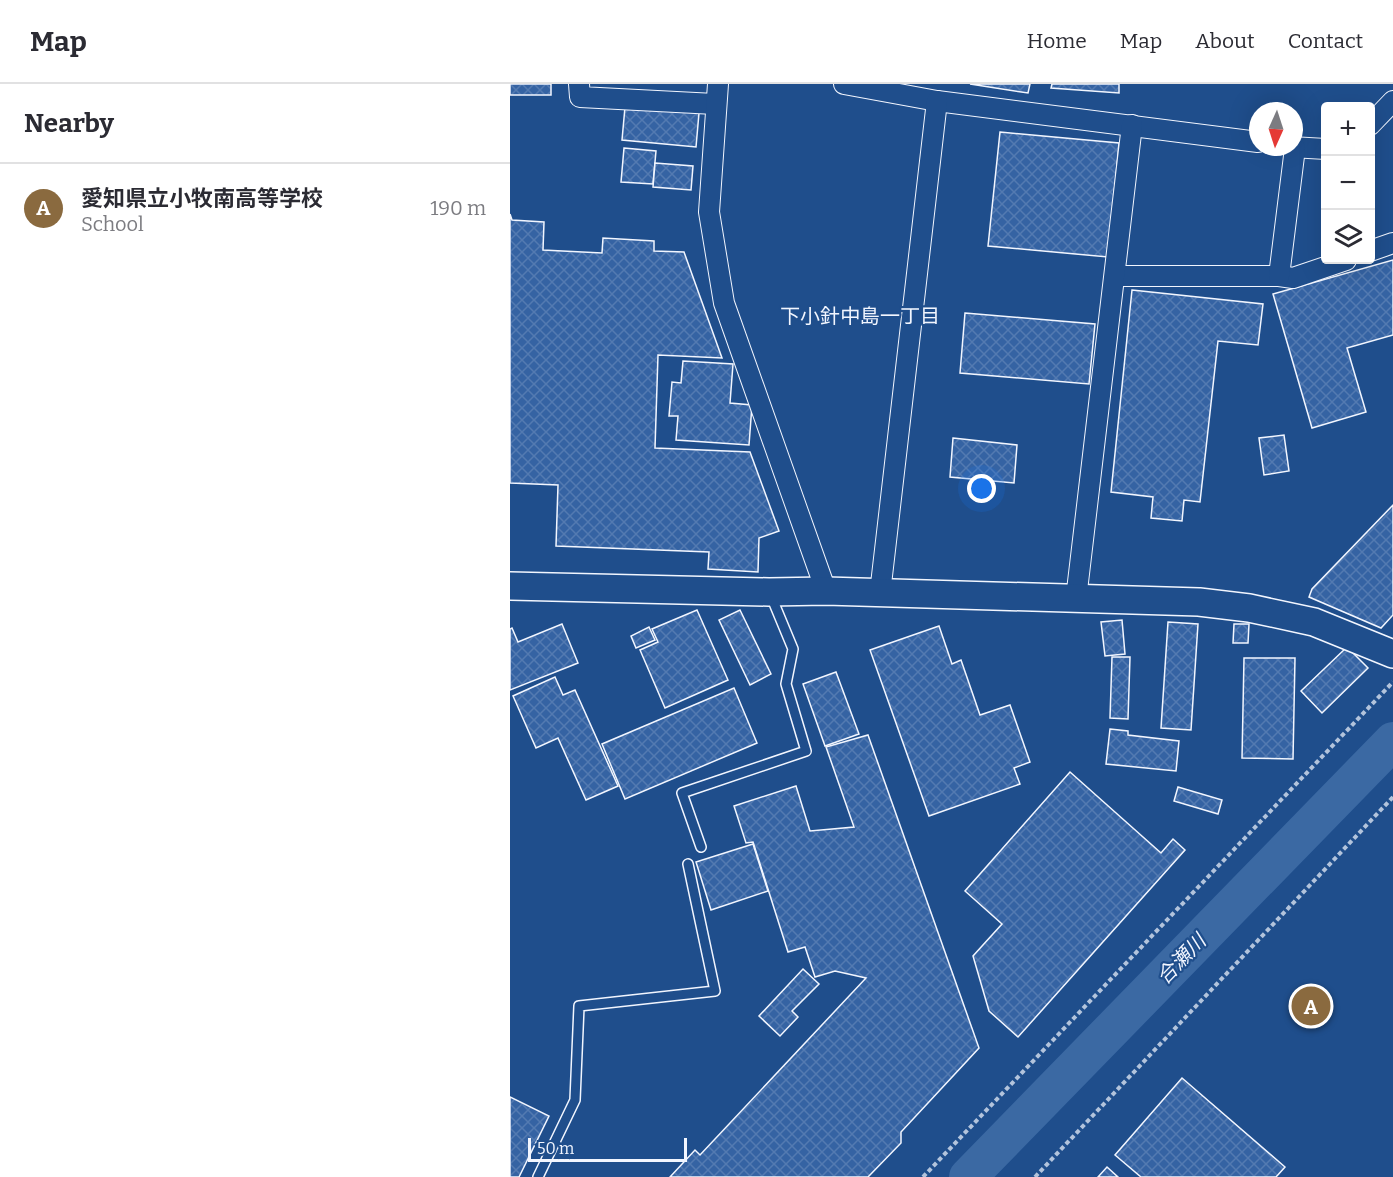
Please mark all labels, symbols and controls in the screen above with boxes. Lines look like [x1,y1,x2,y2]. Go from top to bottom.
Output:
text: Map [30,25,87,58]
text: Home [1027,28,1087,54]
text: Map [1120,28,1162,54]
text: About [1195,28,1255,54]
text: Contact [1288,28,1363,54]
north arrow [1249,102,1303,156]
map controls [1321,102,1375,264]
button: + [1321,102,1375,156]
text: Nearby [24,108,114,139]
button: − [1321,156,1375,210]
text: 愛知県立小牧南高等学校 [81,185,323,212]
text: A [36,196,51,220]
text: 190 m [430,196,486,220]
button: layers [1321,210,1375,264]
text: School [81,212,144,236]
district label: 下小針中島一丁目 [780,304,940,328]
your location [967,474,996,503]
water label: 合瀬川 [1152,928,1212,989]
pin: A [1292,984,1330,1028]
scale bar [528,1135,687,1162]
text: 50 m [537,1139,574,1158]

